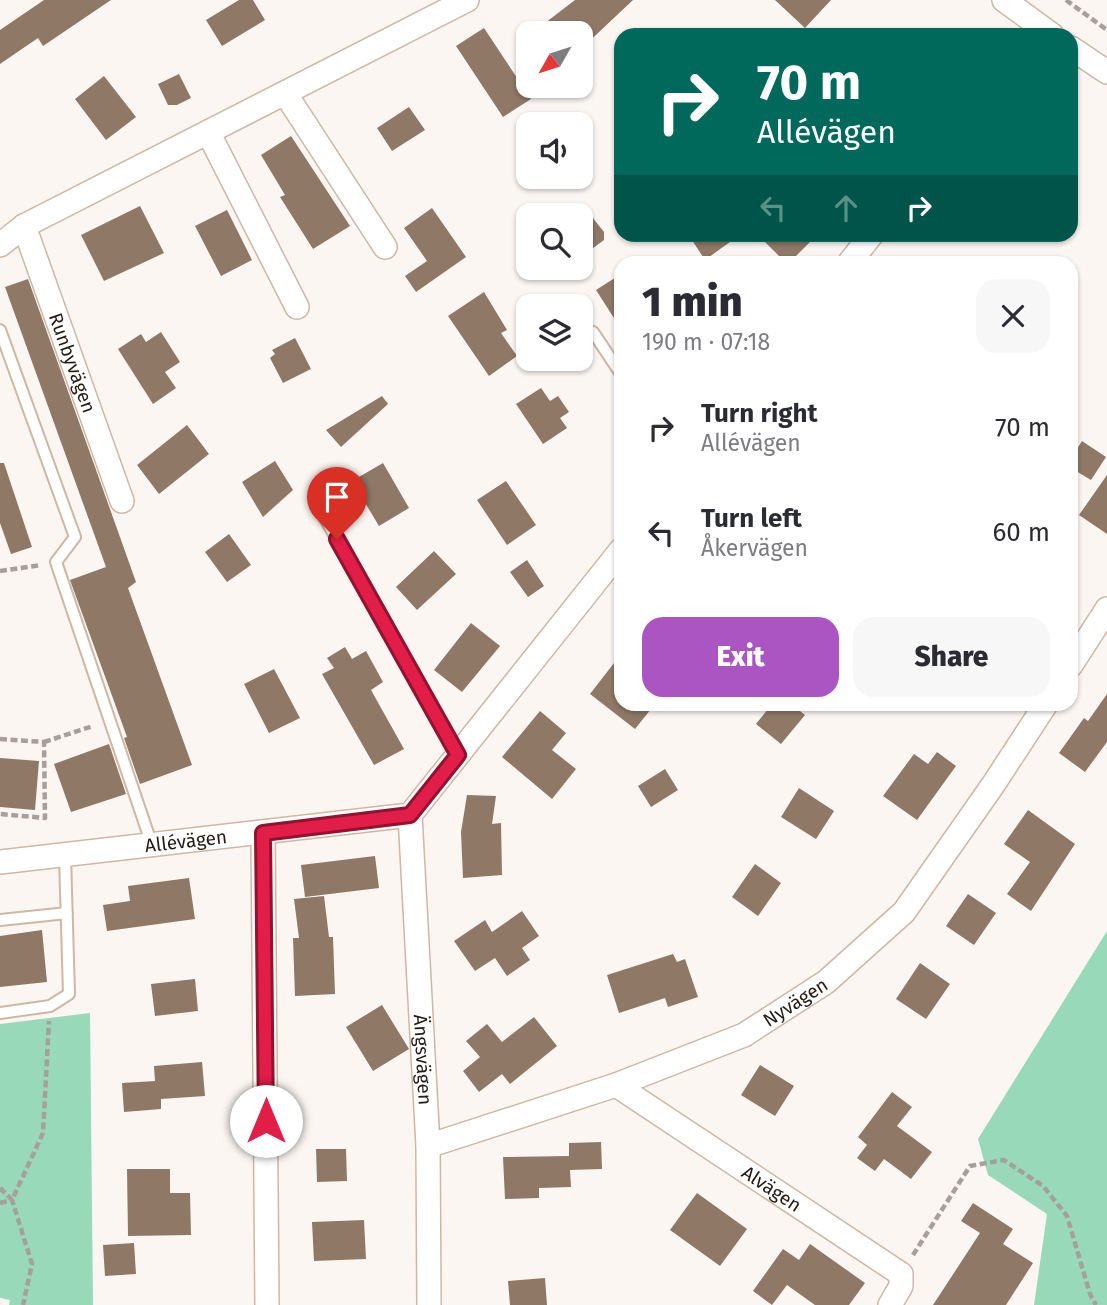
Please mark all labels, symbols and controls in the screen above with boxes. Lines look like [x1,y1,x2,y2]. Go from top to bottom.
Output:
north arrow [516,21,593,98]
map controls [516,21,593,371]
text: 70 m [757,53,861,112]
icon: right [642,56,733,147]
button: sound [516,112,593,189]
text: Allévägen [757,113,896,151]
icon: left [754,189,792,227]
icon: ahead [827,189,865,227]
icon: right [900,189,938,227]
button: search [516,203,593,280]
text: 1 min [642,277,743,327]
button: close [976,279,1050,353]
button: layers [516,294,593,371]
street label: Runbyvägen [44,310,101,416]
text: 190 m · 07:18 [642,328,770,356]
text: Turn right [701,398,818,429]
icon: right [642,409,680,447]
text: 70 m [995,412,1050,443]
text: Allévägen [701,429,801,457]
pin [307,467,367,539]
icon: arrive [318,478,356,516]
text: Turn left [701,503,802,534]
icon: left [642,514,680,552]
text: 60 m [992,517,1050,548]
text: Åkervägen [701,534,808,562]
button: Exit [642,617,839,697]
button: Share [853,617,1050,697]
street label: Allévägen [144,825,228,857]
street label: Nyvägen [759,973,832,1032]
street label: Ängsvägen [409,1014,437,1106]
position arrow [229,1084,303,1158]
street label: Alvägen [737,1161,806,1217]

